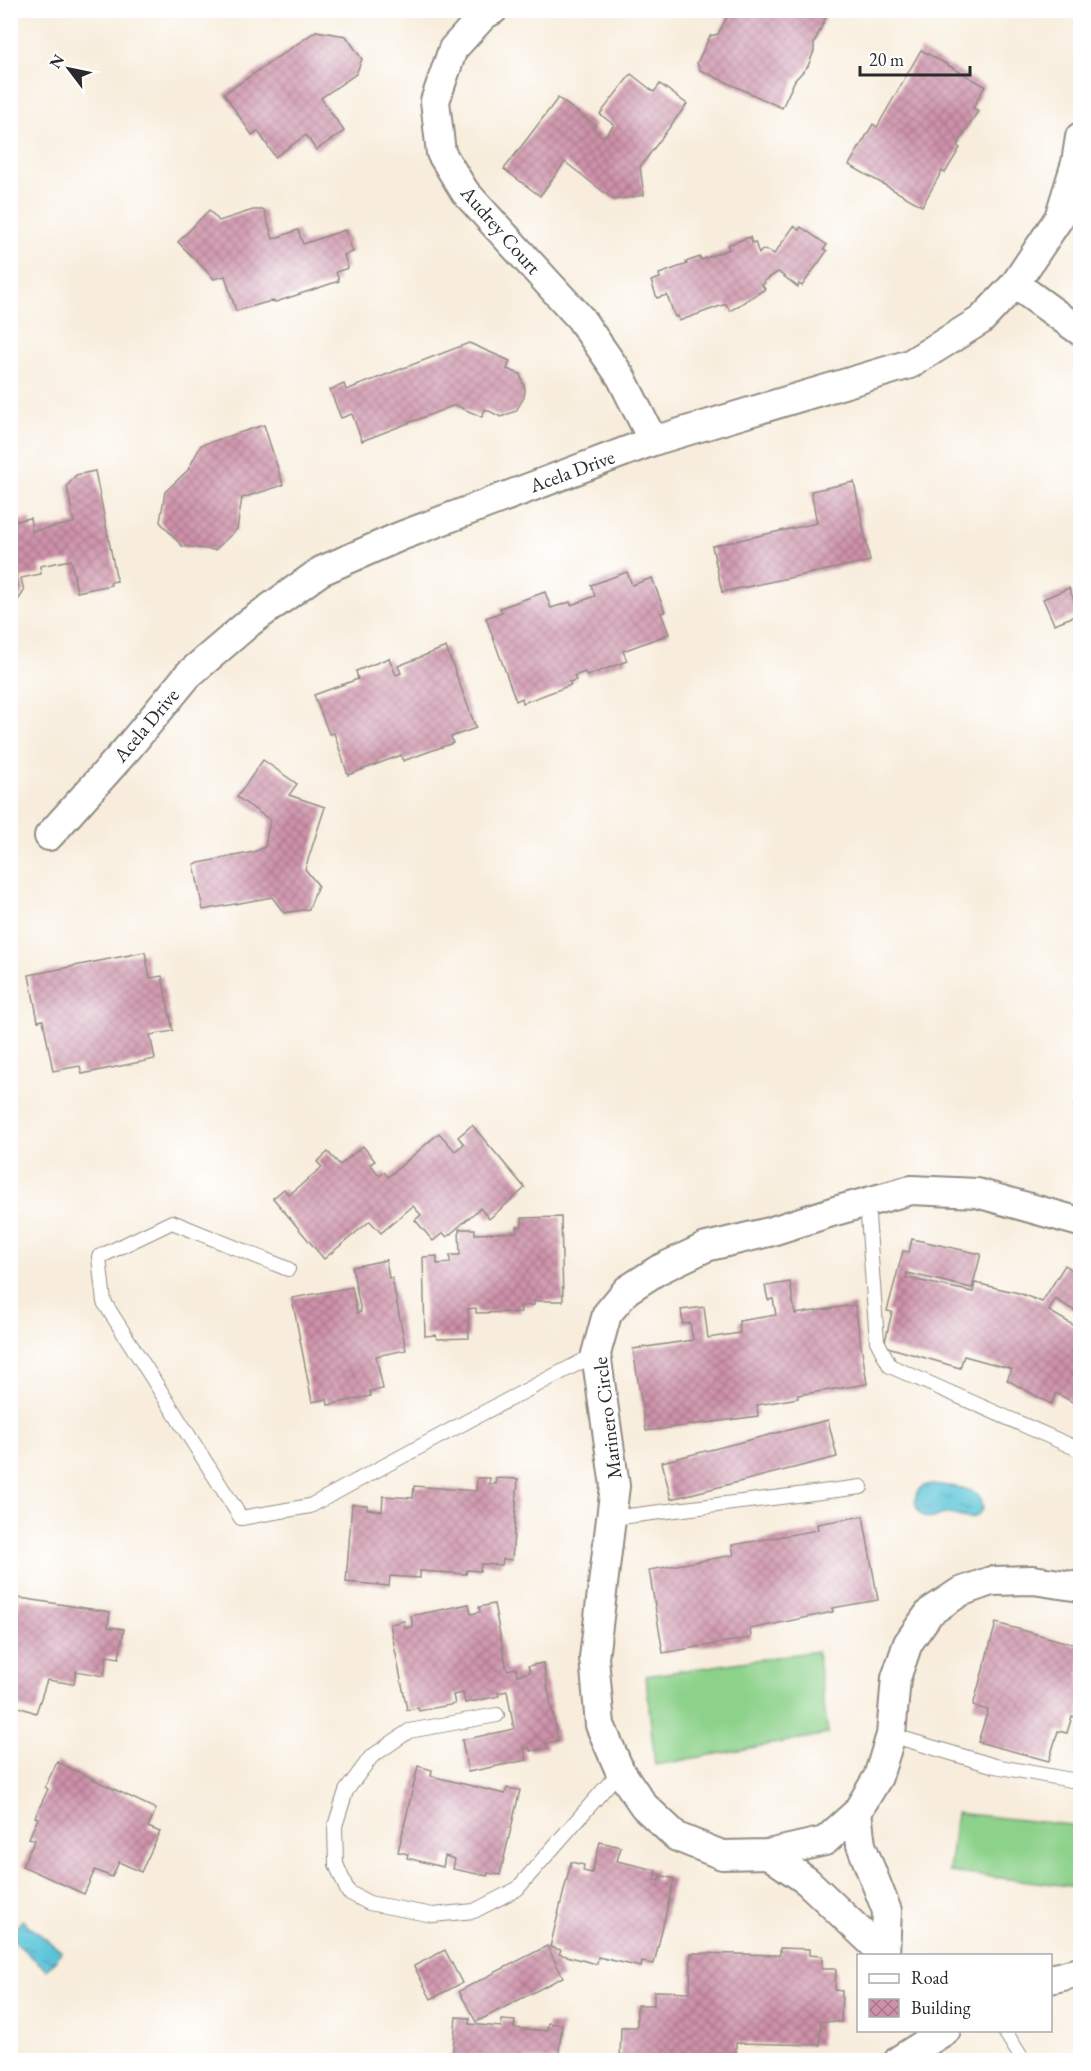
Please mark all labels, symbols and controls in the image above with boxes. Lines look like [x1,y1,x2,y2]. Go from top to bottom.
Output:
north arrow [39,39,99,99]
scale bar [860,39,970,77]
text: 20 m [869,48,904,71]
text: N [44,50,69,72]
street label: Audrey Court [455,179,547,280]
street label: Acela Drive [525,444,618,499]
street label: Acela Drive [107,682,185,768]
street label: Marinero Circle [587,1355,627,1480]
legend [857,1954,1052,2032]
text: Road [911,1966,950,1989]
text: Building [911,1996,971,2019]

